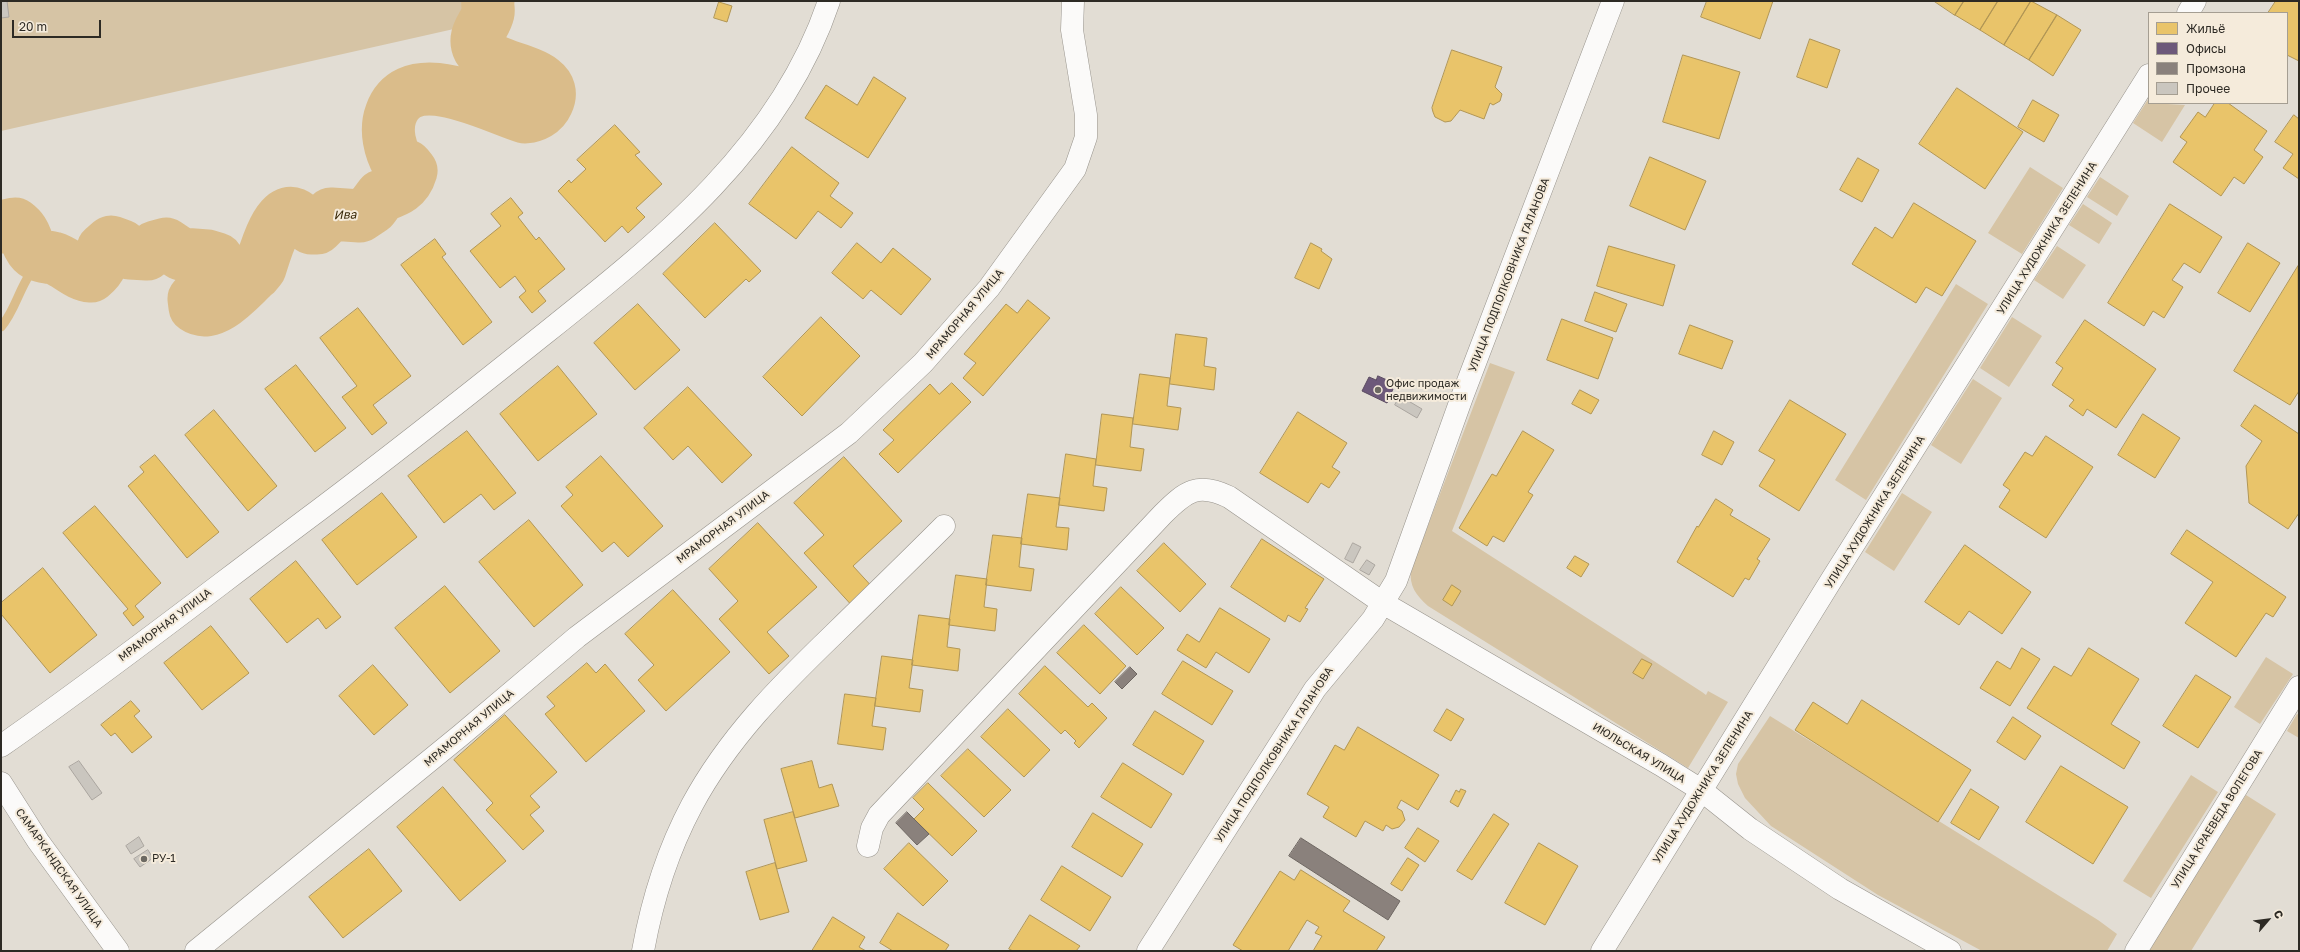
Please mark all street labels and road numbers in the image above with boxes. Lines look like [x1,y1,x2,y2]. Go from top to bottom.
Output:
street label: УЛИЦА ХУДОЖНИКА ЗЕЛЕНИНА [1994,159,2100,317]
street label: УЛИЦА ПОДПОЛКОВНИКА ГАЛАНОВА [1466,176,1552,374]
street label: МРАМОРНАЯ УЛИЦА [924,266,1006,362]
street label: УЛИЦА ХУДОЖНИКА ЗЕЛЕНИНА [1822,433,1928,591]
street label: МРАМОРНАЯ УЛИЦА [674,488,772,566]
street label: МРАМОРНАЯ УЛИЦА [116,586,214,664]
street label: УЛИЦА ПОДПОЛКОВНИКА ГАЛАНОВА [1212,665,1336,845]
street label: МРАМОРНАЯ УЛИЦА [421,687,517,769]
street label: УЛИЦА ХУДОЖНИКА ЗЕЛЕНИНА [1650,708,1756,866]
street label: ИЮЛЬСКАЯ УЛИЦА [1590,720,1688,786]
street label: УЛИЦА КРАЕВЕДА ВОЛЕГОВА [2169,747,2265,891]
street label: САМАРКАНДСКАЯ УЛИЦА [13,806,105,930]

